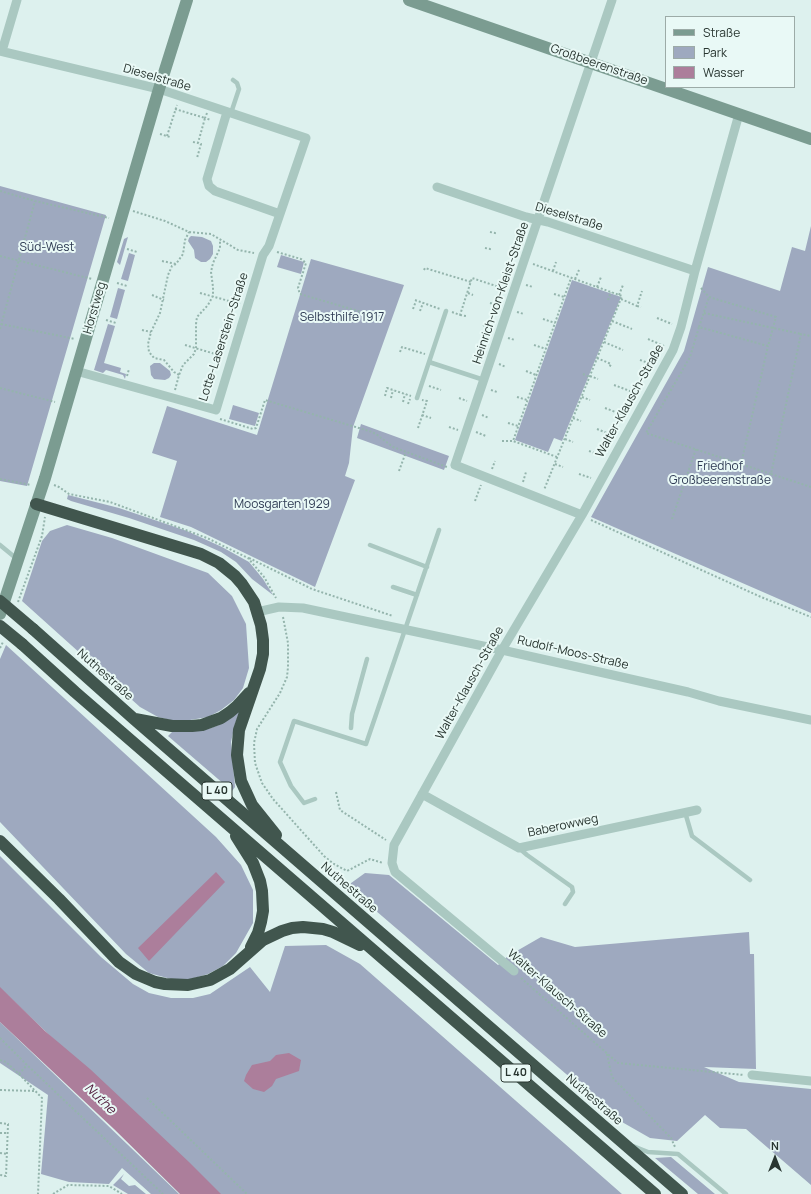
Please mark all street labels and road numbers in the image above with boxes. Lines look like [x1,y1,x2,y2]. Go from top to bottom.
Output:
street label: Großbeerenstraße [548,42,650,88]
street label: Dieselstraße [121,61,193,95]
street label: Dieselstraße [533,200,605,234]
street label: Heinrich-von-Kleist-Straße [470,220,532,366]
street label: Lotte-Laserstein-Straße [196,271,252,403]
street label: Horstweg [81,280,109,336]
street label: Walter-Klausch-Straße [593,342,667,460]
street label: Walter-Klausch-Straße [433,624,507,742]
street label: Rudolf-Moos-Straße [516,633,630,673]
street label: Nuthestraße [74,646,136,704]
road number: L 40 [202,782,232,800]
street label: Baberowweg [527,812,599,840]
street label: Nuthestraße [318,859,380,917]
street label: Walter-Klausch-Straße [504,947,610,1041]
road number: L 40 [501,1064,531,1082]
street label: Nuthestraße [563,1071,625,1129]

